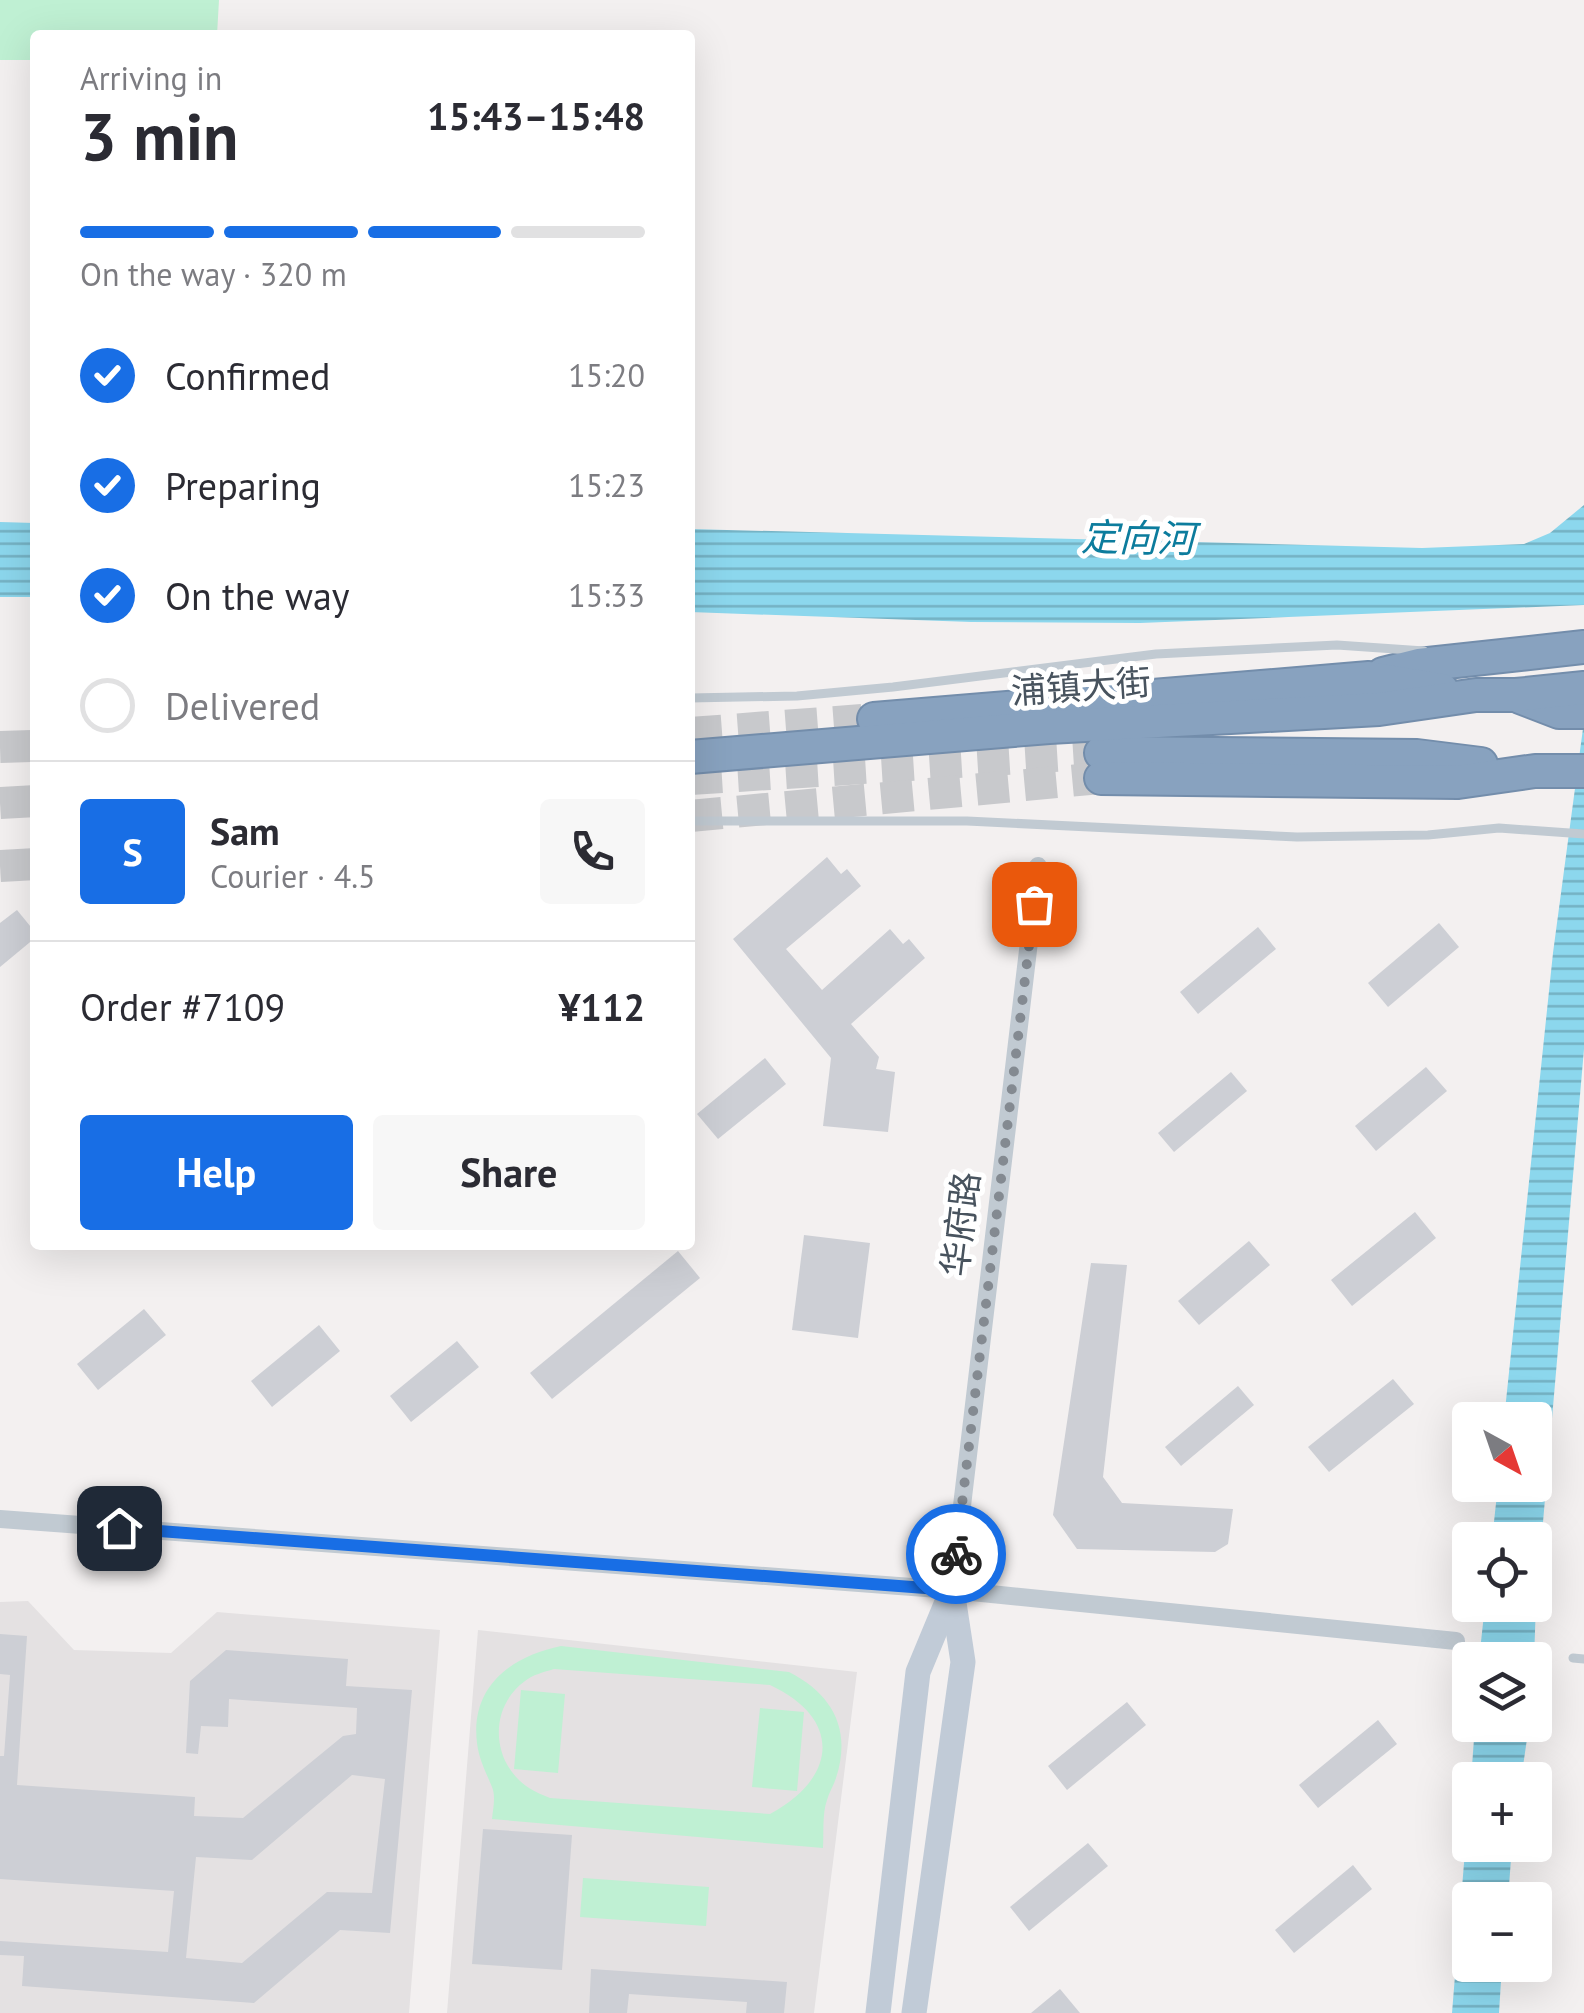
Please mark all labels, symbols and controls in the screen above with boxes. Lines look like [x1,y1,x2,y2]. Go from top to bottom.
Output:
text: Arriving in [80,57,222,99]
text: 15:43–15:48 [427,91,645,140]
text: 3 min [80,94,239,178]
text: On the way · 320 m [80,253,347,295]
icon: check [80,348,135,403]
text: Confirmed [165,351,331,400]
text: 15:20 [568,354,645,396]
icon: check [80,458,135,513]
text: Preparing [165,461,321,510]
text: 15:23 [568,464,645,506]
water label: 定向河 [1081,512,1202,563]
icon: check [80,568,135,623]
text: On the way [165,571,350,620]
text: 15:33 [568,574,645,616]
street label: 浦镇大街 [1010,658,1152,714]
text: Delivered [165,681,320,730]
button: phone [540,799,645,904]
text: Sam [210,806,280,855]
text: S [122,827,143,876]
text: Courier · 4.5 [210,855,376,897]
pin [992,862,1077,947]
icon: bag [1007,877,1062,932]
text: Order #7109 [80,982,285,1031]
text: ¥112 [559,982,645,1031]
button: Help [80,1115,353,1230]
button: Share [373,1115,645,1230]
street label: 华府路 [931,1169,989,1279]
north arrow [1452,1402,1552,1502]
map controls [1452,1402,1552,1982]
pin [77,1486,162,1571]
icon: home [92,1501,147,1556]
courier [906,1504,1006,1604]
button: locate [1452,1522,1552,1622]
icon: bike [929,1527,984,1582]
button: layers [1452,1642,1552,1742]
button: + [1452,1762,1552,1862]
button: − [1452,1882,1552,1982]

